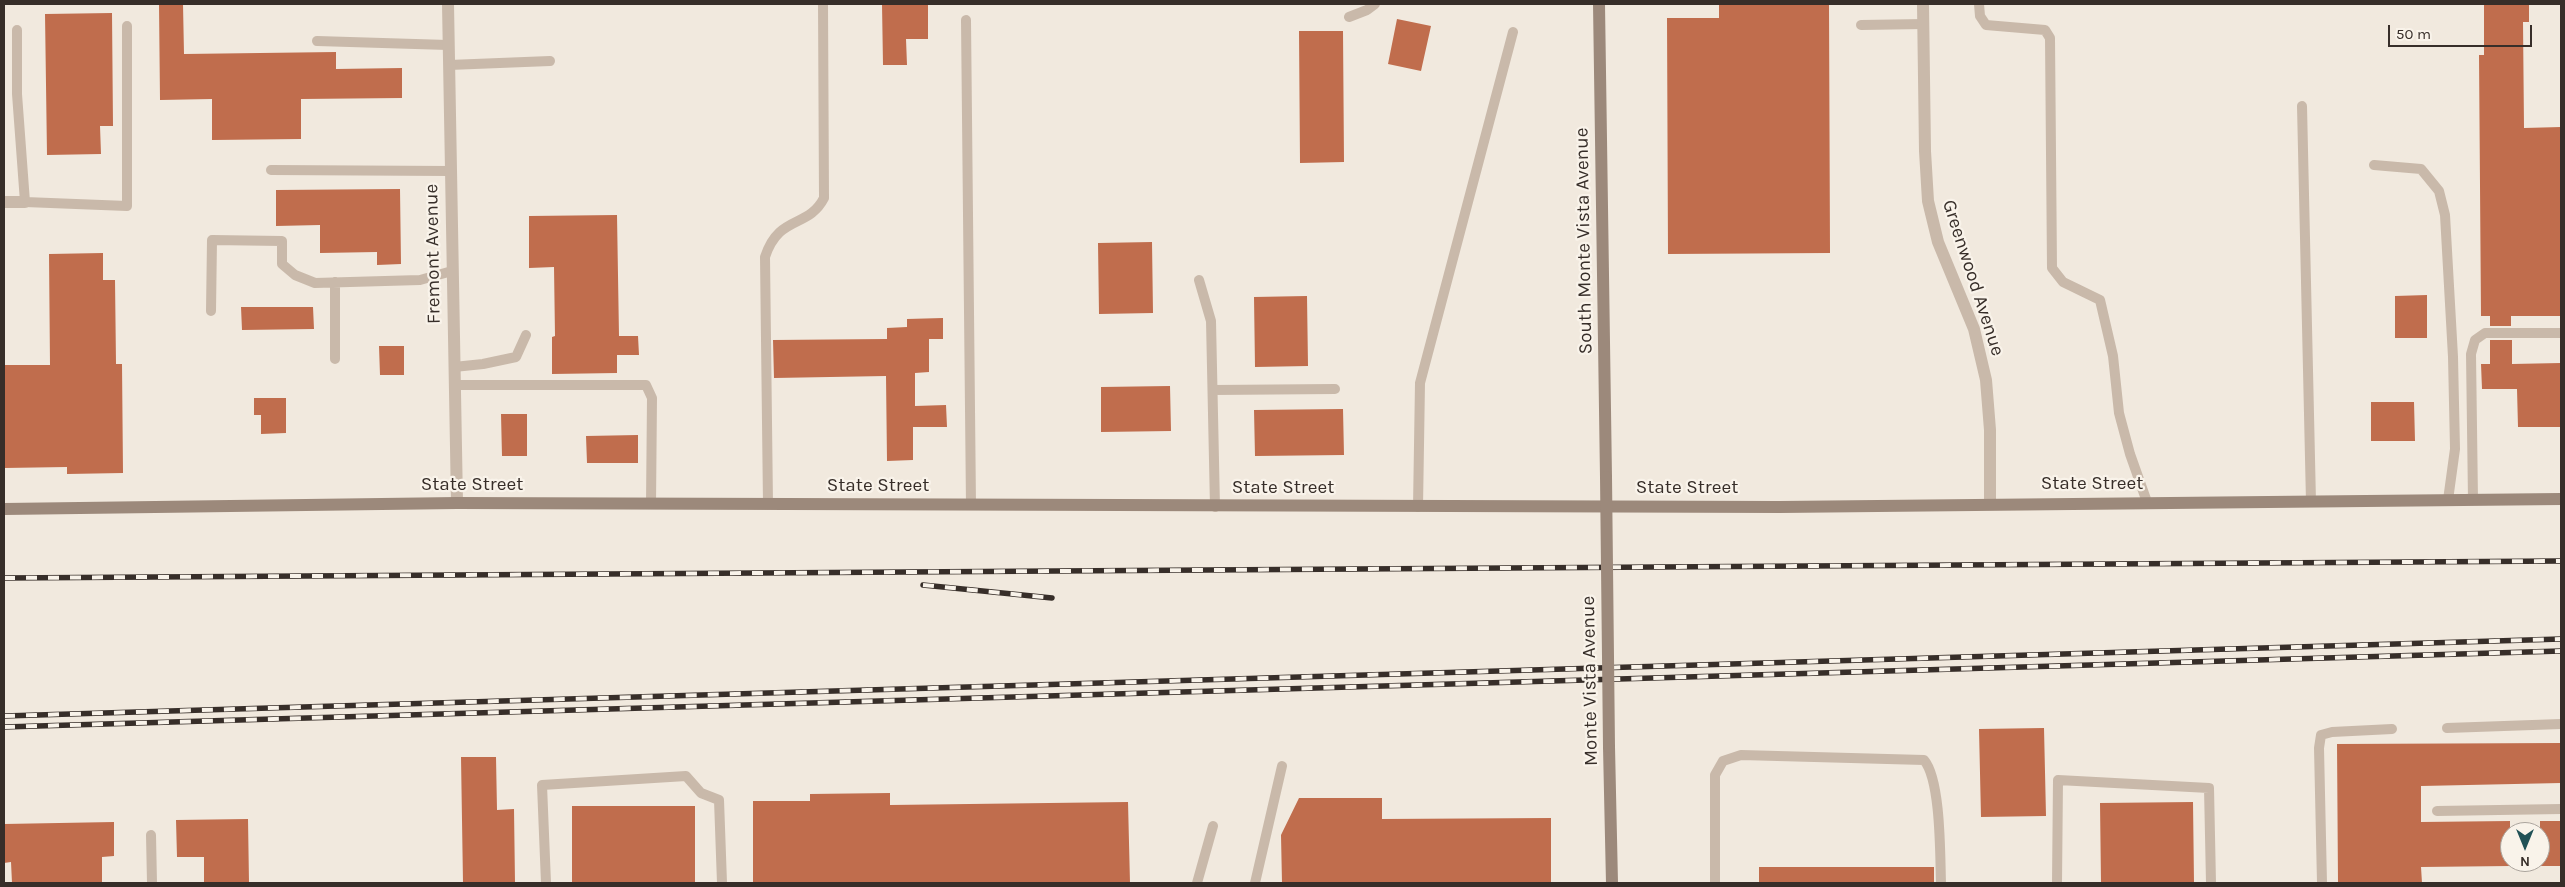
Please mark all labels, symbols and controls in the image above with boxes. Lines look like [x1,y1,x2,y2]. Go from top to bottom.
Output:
scale bar [2390,15,2534,47]
text: 50 m [2396,25,2431,43]
street label: South Monte Vista Avenue [1571,127,1597,355]
street label: Fremont Avenue [420,184,446,324]
street label: Greenwood Avenue [1937,197,2009,359]
street label: State Street [2041,473,2143,495]
street label: State Street [421,474,523,496]
street label: State Street [827,475,929,497]
street label: State Street [1232,477,1334,499]
street label: State Street [1636,477,1738,499]
street label: Monte Vista Avenue [1577,596,1603,766]
north arrow [2500,822,2550,872]
text: N [2520,853,2530,870]

